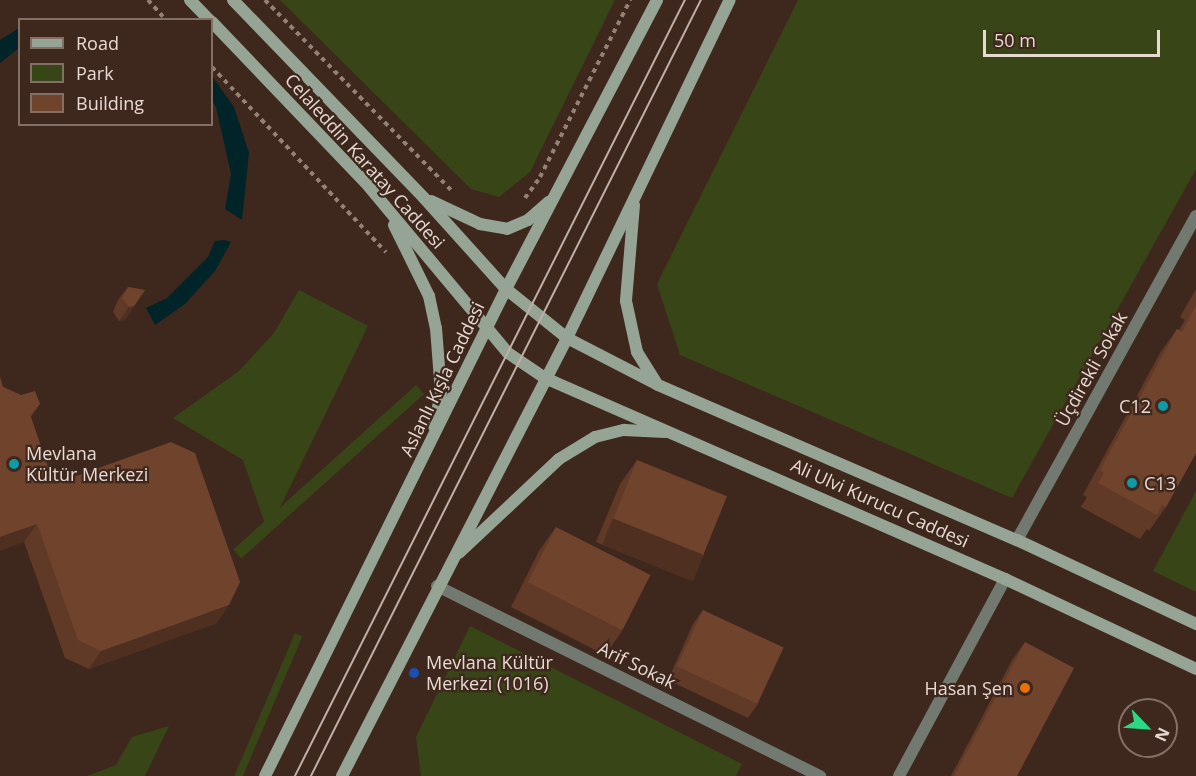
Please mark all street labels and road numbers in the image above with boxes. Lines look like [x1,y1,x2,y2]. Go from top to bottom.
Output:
street label: Celaleddin Karatay Caddesi [281,69,449,253]
street label: Aslanlı Kışla Caddesi [395,298,489,460]
street label: Üçdirekli Sokak [1051,308,1131,430]
street label: Ali Ulvi Kurucu Caddesi [788,454,972,552]
street label: Arif Sokak [595,637,679,693]

